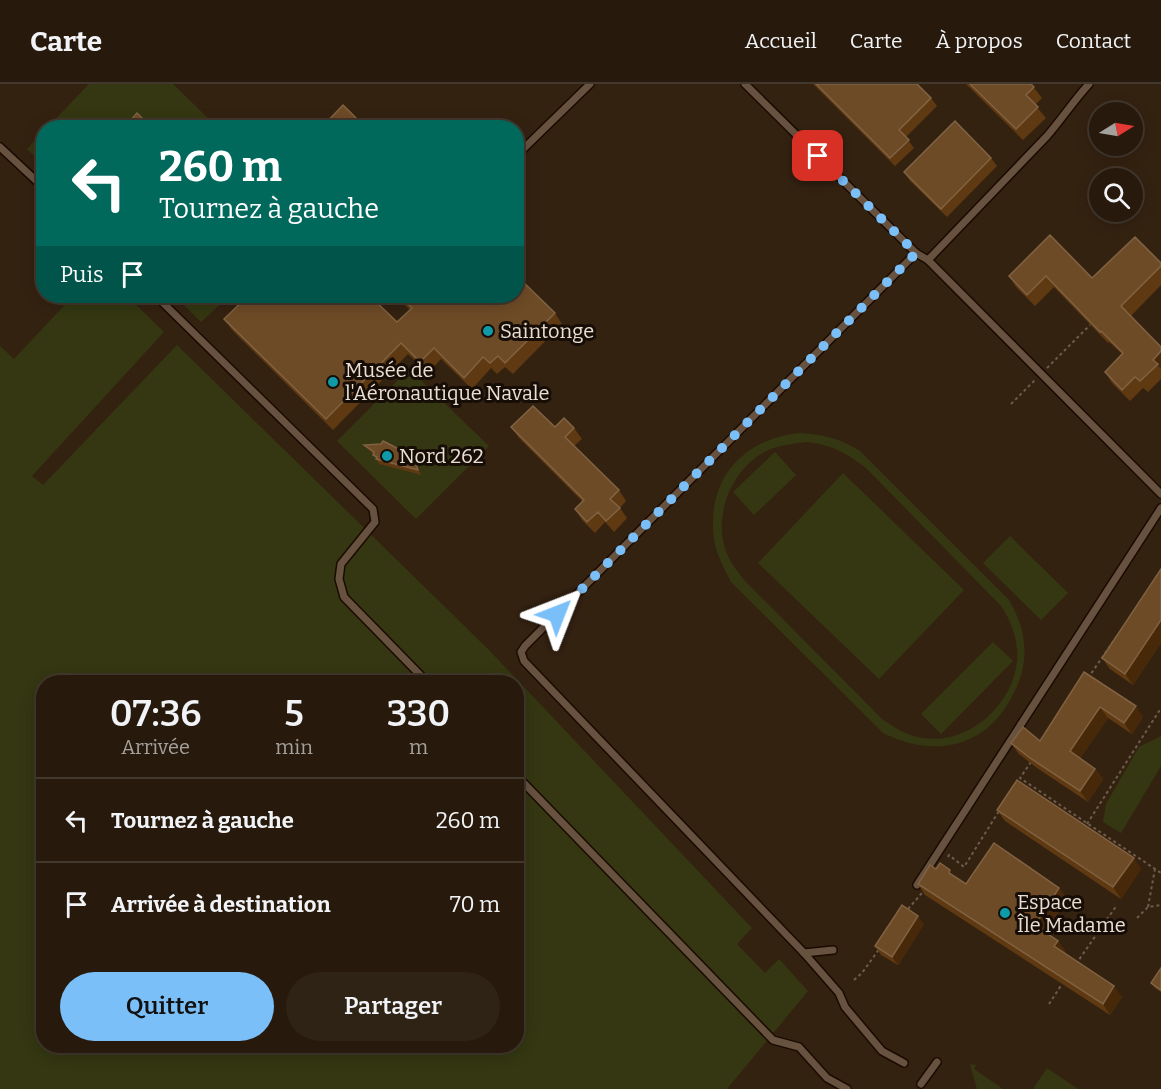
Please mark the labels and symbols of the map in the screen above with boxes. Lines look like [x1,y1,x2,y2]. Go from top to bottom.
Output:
north arrow [1089,102,1143,156]
pin [792,130,843,181]
place label: Saintonge [500,319,594,343]
marker: Saintonge [481,324,495,338]
place label: Musée de l'Aéronautique Navale [345,358,550,405]
marker: Musée de l'Aéronautique Navale [326,375,340,389]
place label: Nord 262 [399,444,484,468]
marker: Nord 262 [380,449,394,463]
position arrow [525,582,589,646]
place label: Espace Île Madame [1017,890,1126,937]
marker: Espace Île Madame [998,906,1012,920]

